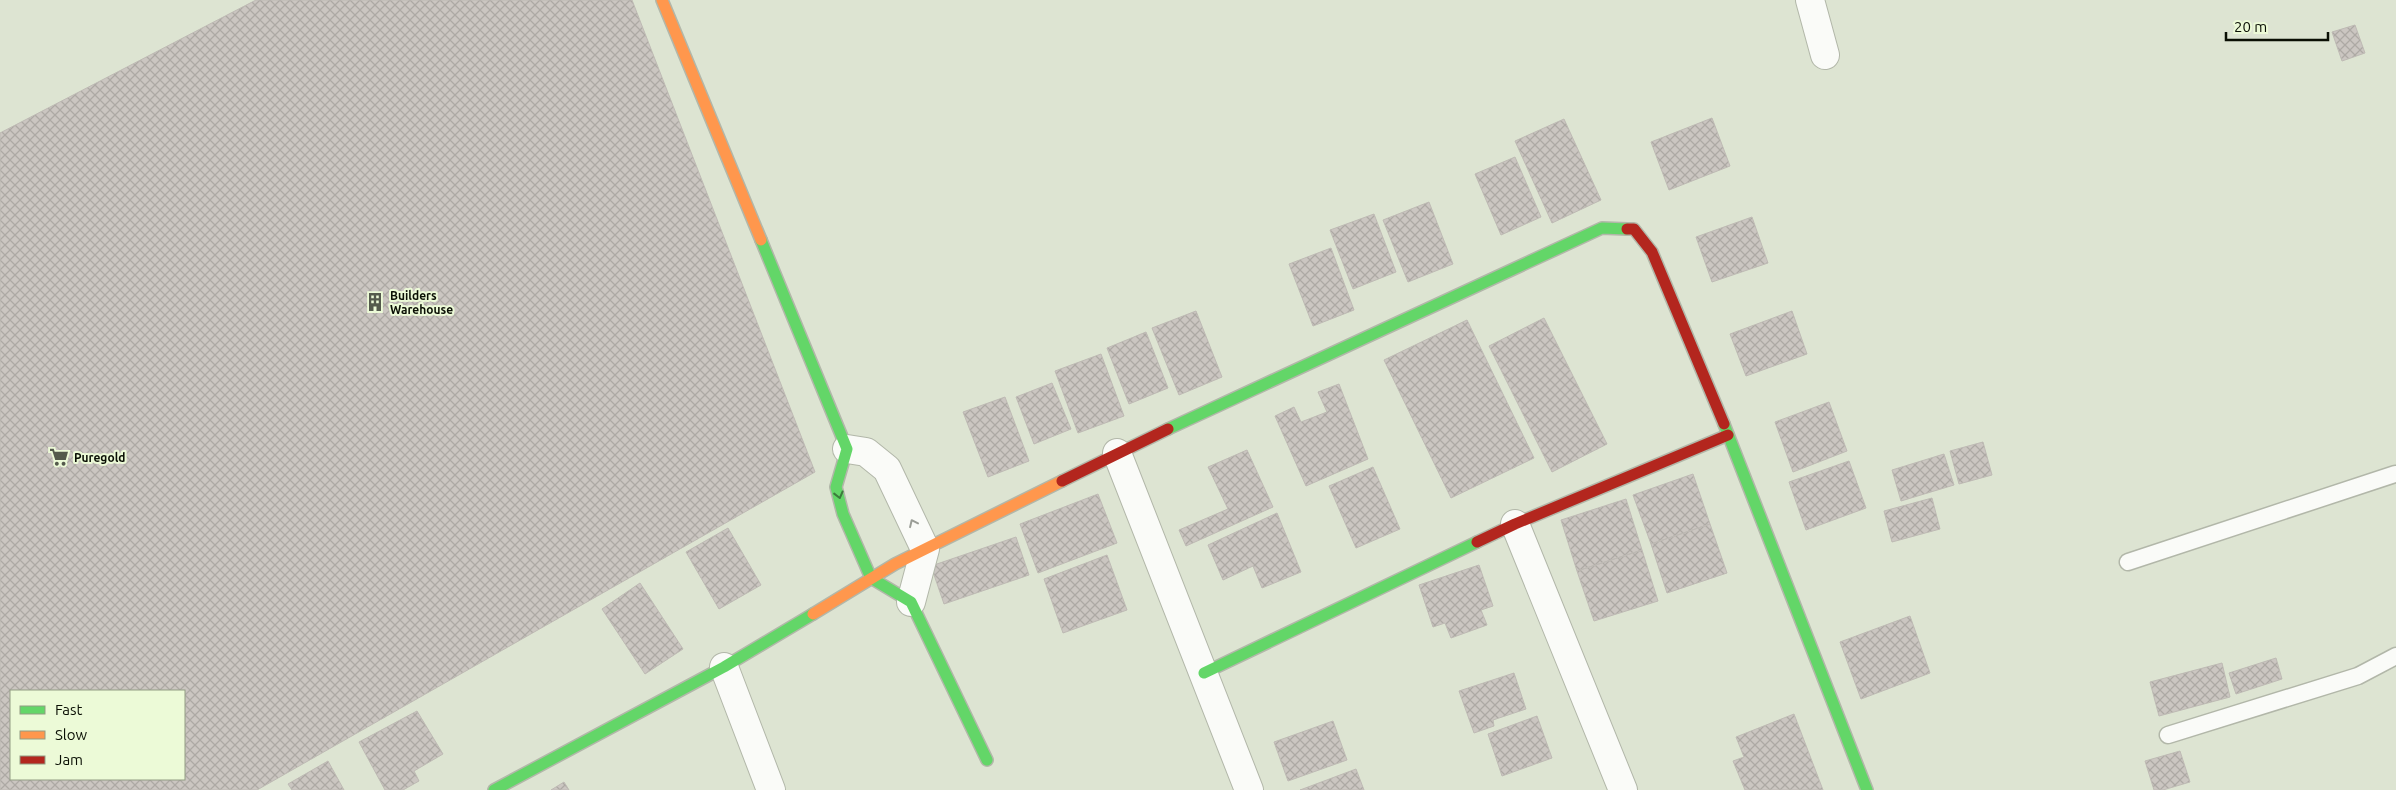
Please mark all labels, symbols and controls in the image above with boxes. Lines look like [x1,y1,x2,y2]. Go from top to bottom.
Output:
scale bar [2226,10,2328,42]
text: 20 m [2234,18,2267,35]
place label: Builders Warehouse [390,289,453,316]
building icon: Builders Warehouse [364,291,386,313]
supermarket icon: Puregold [48,446,70,468]
place label: Puregold [74,451,125,464]
one-way arrow [833,491,844,500]
one-way arrow [908,519,919,528]
legend [10,690,185,780]
text: Fast [55,701,83,718]
text: Slow [55,726,88,743]
text: Jam [55,751,83,768]

